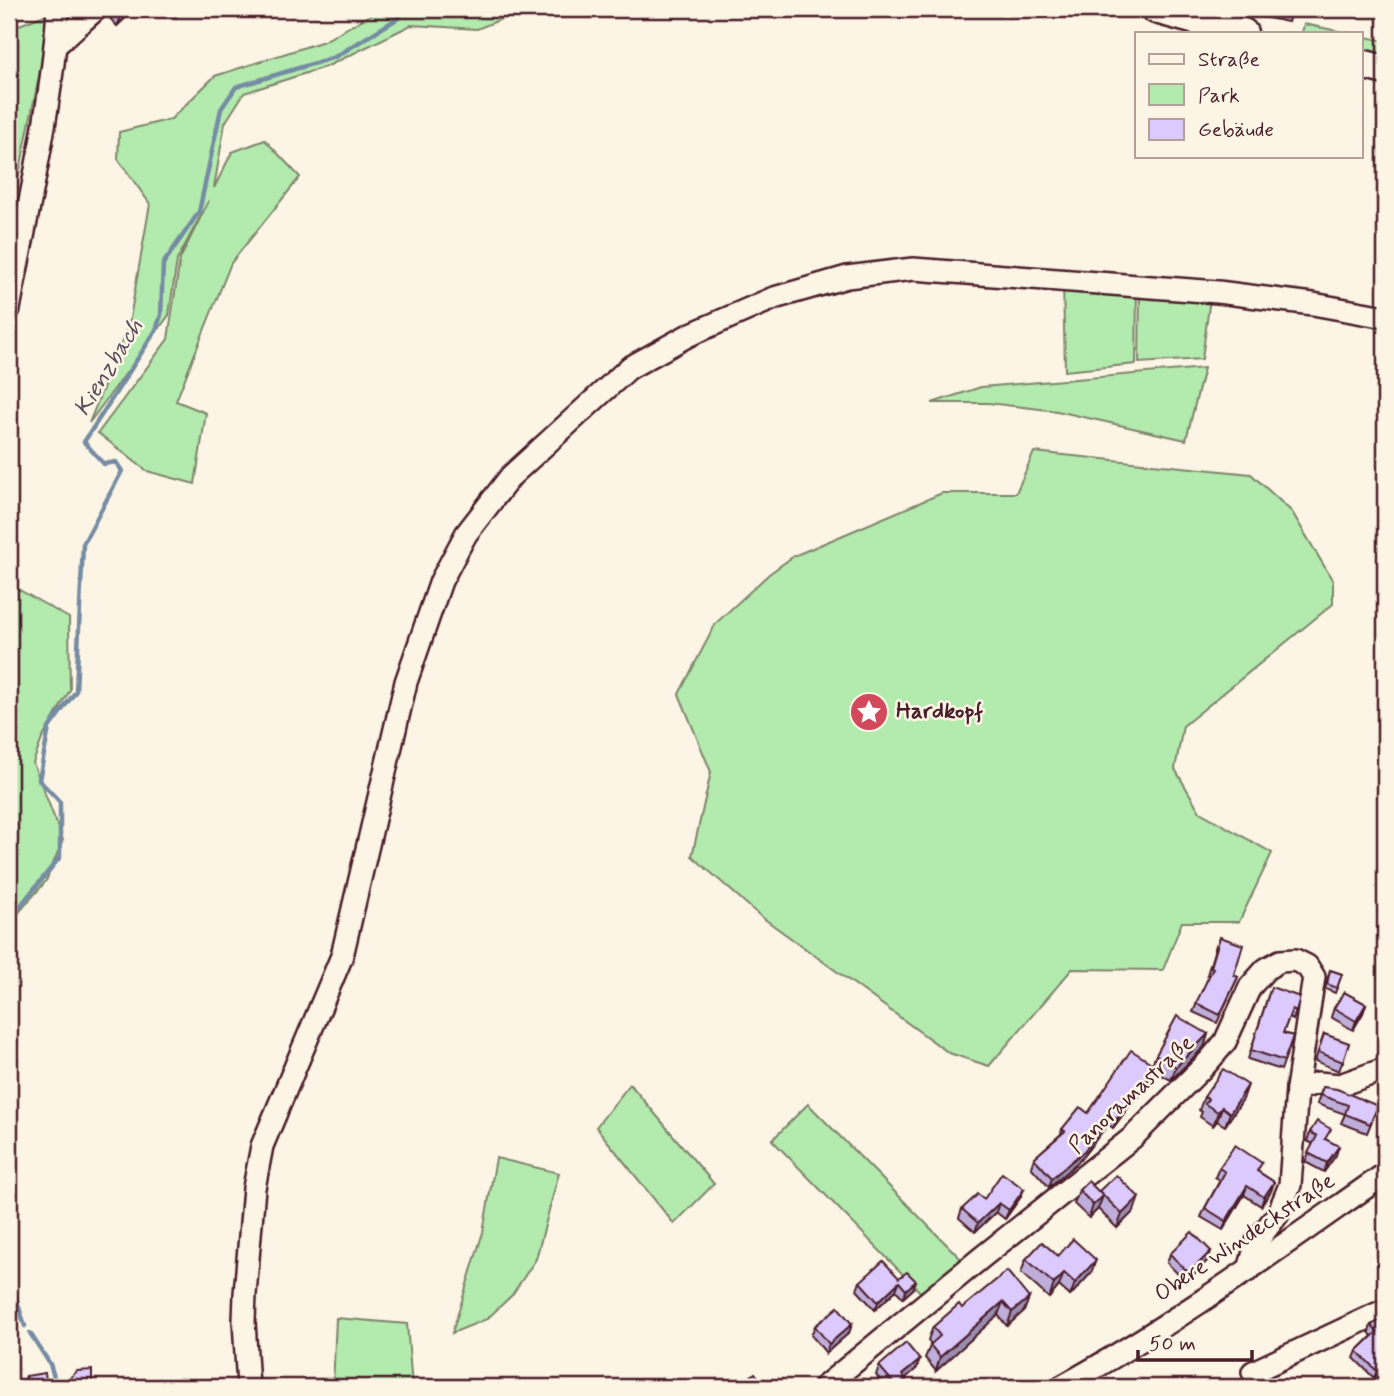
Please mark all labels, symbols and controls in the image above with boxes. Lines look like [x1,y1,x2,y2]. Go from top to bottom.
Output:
legend [1135,32,1362,158]
text: Straße [1198,46,1260,74]
text: Park [1198,82,1240,110]
text: Gebäude [1198,116,1274,144]
water label: Kienzbach [67,314,151,422]
place icon: Hardkopf [848,691,890,733]
place label: Hardkopf [896,697,983,727]
street label: Panoramastraße [1063,1029,1201,1161]
street label: Obere Windeckstraße [1149,1166,1341,1310]
scale bar [1138,1319,1252,1363]
text: 50 m [1149,1330,1196,1358]

